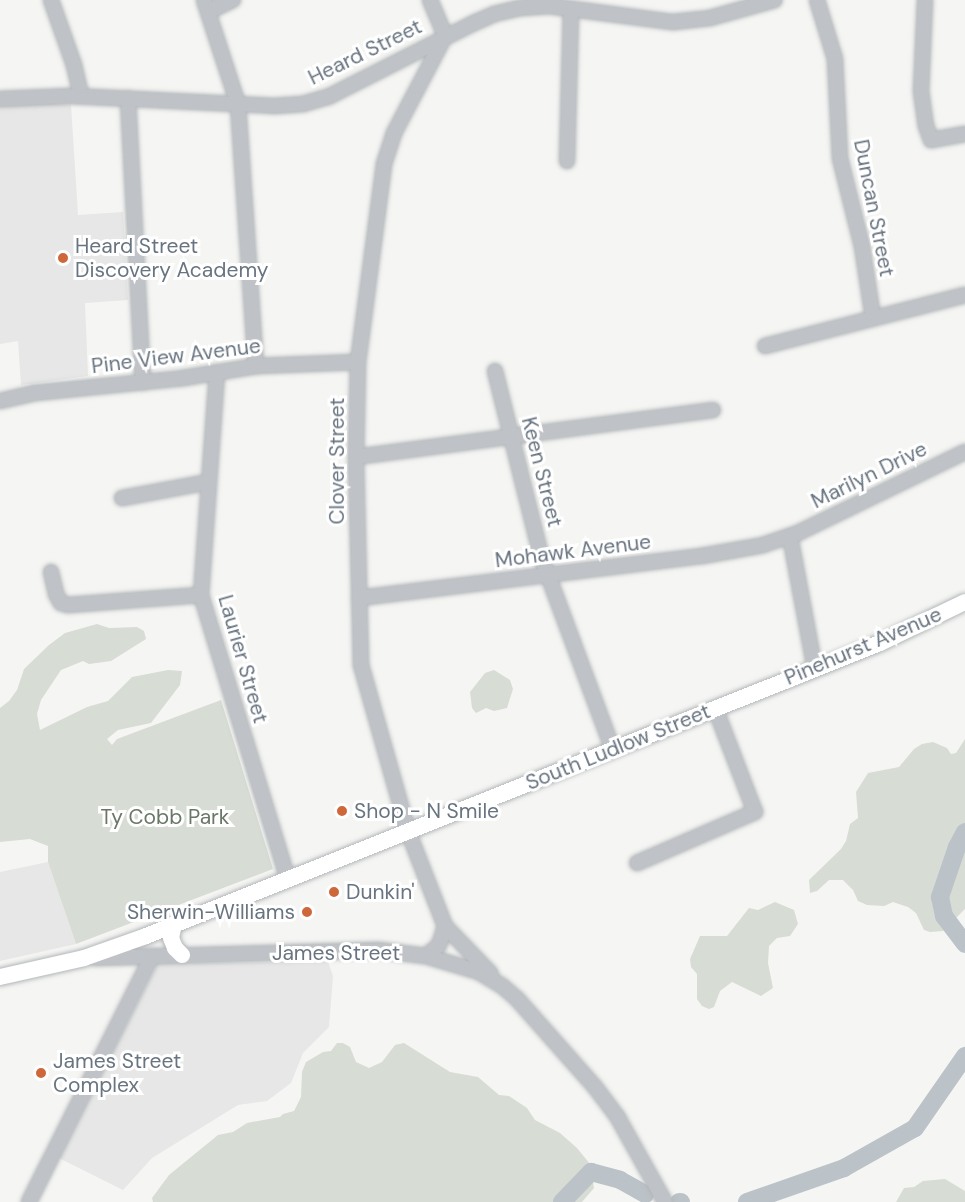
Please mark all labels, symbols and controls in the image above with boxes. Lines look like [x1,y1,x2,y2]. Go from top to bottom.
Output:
street label: Heard Street [304,14,426,90]
street label: Duncan Street [848,137,900,279]
place label: Heard Street Discovery Academy [75,233,268,283]
marker: Heard Street Discovery Academy [56,251,70,265]
street label: Pine View Avenue [90,333,262,379]
street label: Clover Street [324,397,350,525]
street label: Keen Street [516,414,568,530]
street label: Marilyn Drive [807,436,931,514]
street label: Mohawk Avenue [494,529,652,573]
street label: Laurier Street [213,592,273,726]
street label: Pinehurst Avenue [781,602,945,690]
street label: South Ludlow Street [522,698,714,796]
place label: Shop - N Smile [354,798,499,824]
park label: Ty Cobb Park [101,804,229,830]
marker: Shop - N Smile [335,804,349,818]
place label: Dunkin' [346,879,415,905]
marker: Dunkin' [327,885,341,899]
place label: Sherwin-Williams [127,899,295,925]
marker: Sherwin-Williams [300,905,314,919]
street label: James Street [272,940,400,966]
place label: James Street Complex [53,1048,181,1098]
marker: James Street Complex [34,1066,48,1080]

